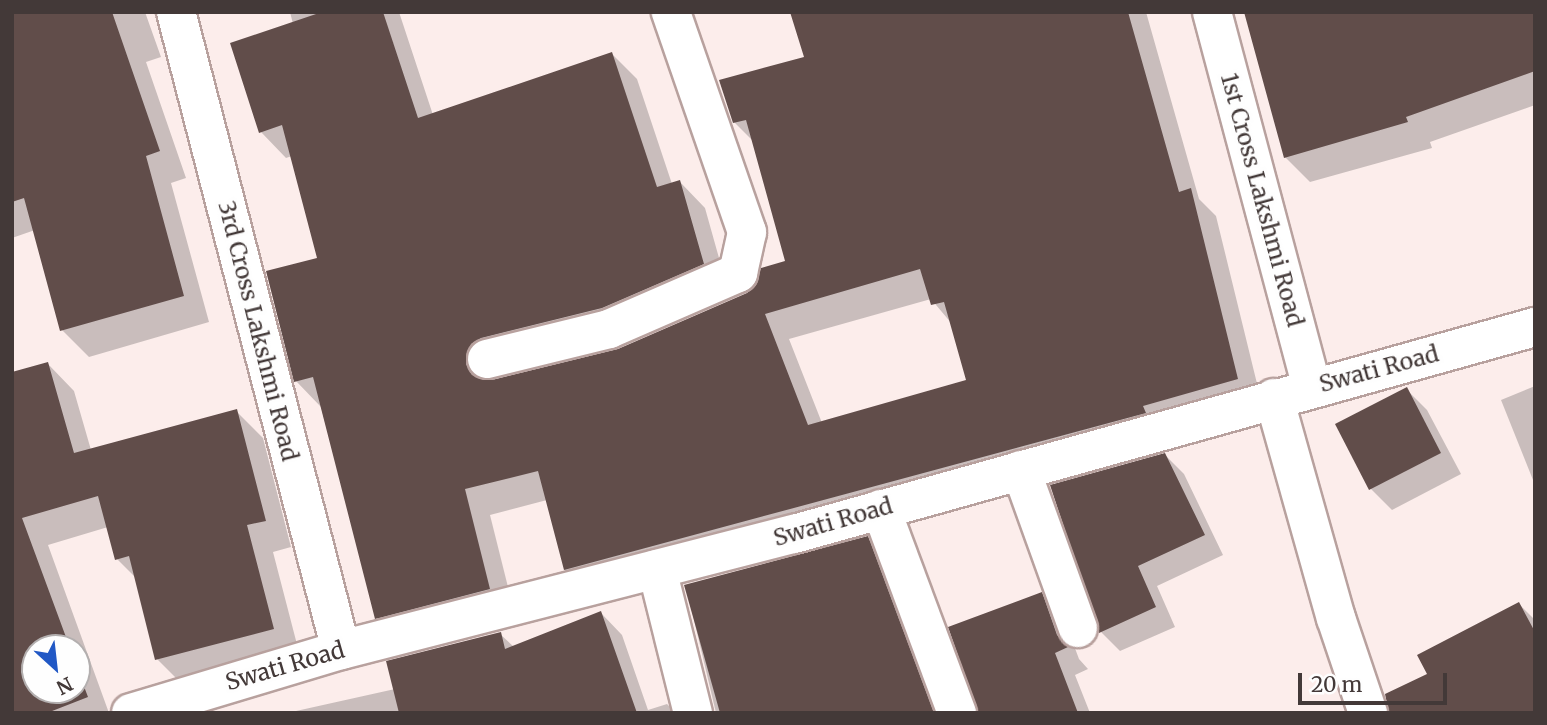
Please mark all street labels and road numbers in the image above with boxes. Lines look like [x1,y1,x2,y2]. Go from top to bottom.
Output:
street label: 1st Cross Lakshmi Road [1215,70,1309,330]
street label: 3rd Cross Lakshmi Road [212,198,304,464]
street label: Swati Road [1316,340,1442,398]
street label: Swati Road [770,492,896,552]
street label: Swati Road [222,636,348,696]

